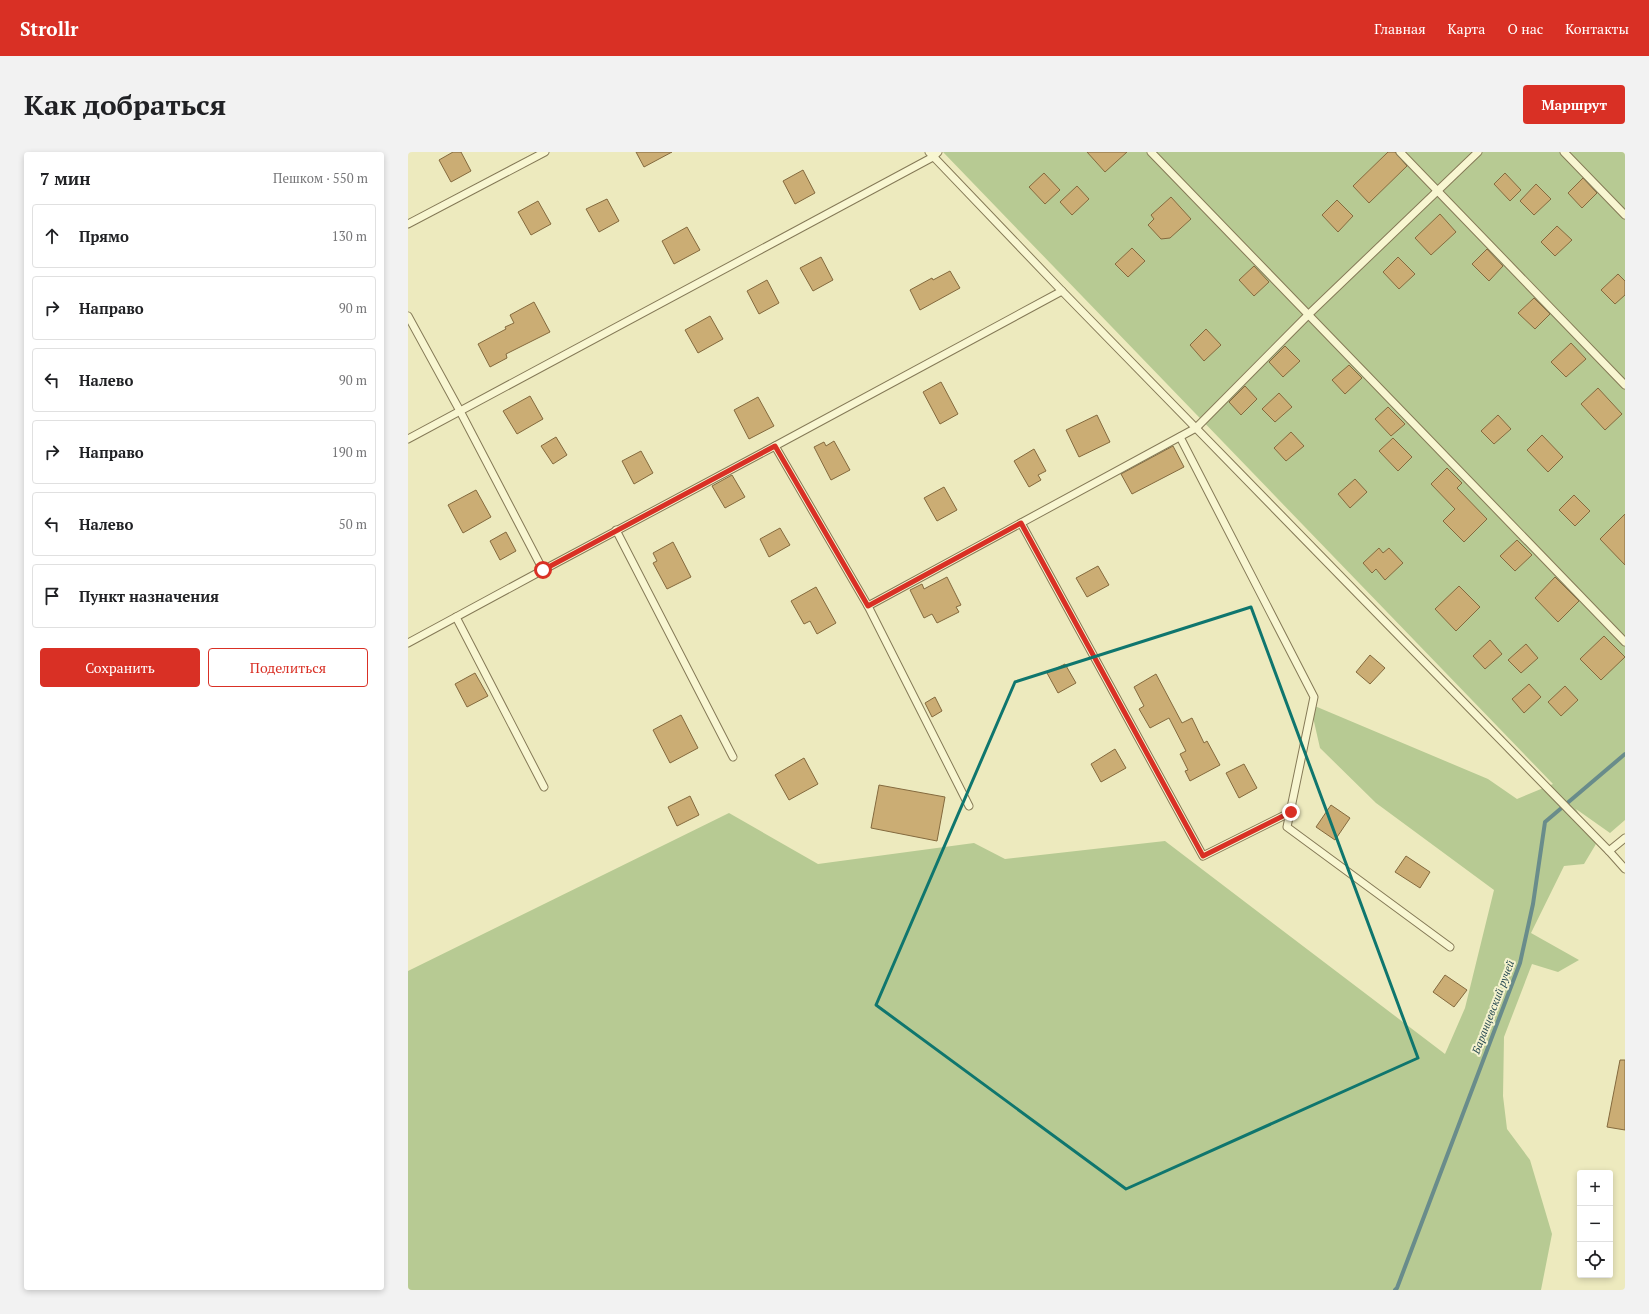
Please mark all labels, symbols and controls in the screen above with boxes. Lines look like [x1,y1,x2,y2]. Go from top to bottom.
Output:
text: Strollr [20,16,78,41]
text: Главная [1374,19,1426,38]
text: Карта [1448,19,1485,38]
text: О нас [1507,19,1543,38]
text: Контакты [1565,19,1629,38]
button: Маршрут [1523,85,1625,124]
text: Как добраться [24,86,226,123]
text: 7 мин [40,167,90,190]
text: Пешком · 550 m [273,169,368,187]
icon: ahead [41,225,63,247]
text: Прямо [79,226,129,246]
text: 130 m [332,227,367,245]
icon: right [41,297,63,319]
text: Направо [79,298,144,318]
text: 90 m [339,299,367,317]
icon: left [41,369,63,391]
text: Налево [79,370,133,390]
text: 90 m [339,371,367,389]
icon: right [41,441,63,463]
text: Направо [79,442,144,462]
text: 190 m [332,443,367,461]
icon: left [41,513,63,535]
text: Налево [79,514,133,534]
text: 50 m [339,515,367,533]
route start [534,561,552,579]
icon: arrive [41,585,63,607]
text: Пункт назначения [79,586,219,606]
button: Сохранить [40,648,200,687]
button: Поделиться [208,648,368,687]
route end [1282,803,1300,821]
water label: Баранцевский ручей [1468,958,1517,1057]
map controls [1577,1170,1613,1278]
button: + [1577,1170,1613,1206]
button: − [1577,1206,1613,1242]
button: locate [1577,1242,1613,1278]

